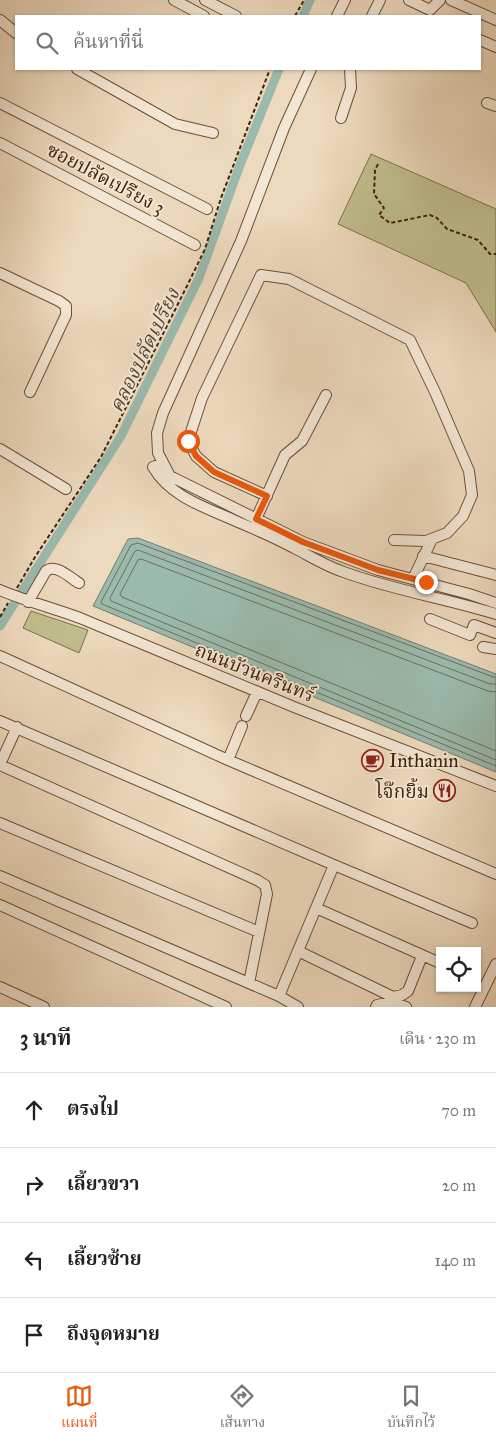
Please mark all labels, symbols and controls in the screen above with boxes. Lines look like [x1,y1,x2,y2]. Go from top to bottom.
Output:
search box [15,15,481,70]
icon: search [33,29,61,57]
text: ค้นหาที่นี่ [73,30,144,53]
street label: ซอยปลัดเปรียง 3 [43,138,169,219]
water label: คลองปลัดเปรียง [104,283,185,416]
route start [177,430,200,453]
route end [415,571,438,594]
street label: ถนนบัวนครินทร์ [192,638,319,707]
cafe icon: Inthanin [361,748,385,772]
place label: Inthanin [389,749,458,772]
place label: โจ๊กยิ้ม [375,777,429,803]
restaurant icon: โจ๊กยิ้ม [433,779,457,803]
map controls [436,947,481,992]
button: locate [436,947,481,992]
text: 3 นาที [20,1025,71,1051]
text: เดิน · 230 m [399,1029,476,1048]
icon: ahead [20,1096,48,1124]
text: ตรงไป [67,1097,119,1120]
text: 70 m [441,1101,476,1120]
icon: right [20,1171,48,1199]
text: เลี้ยวขวา [67,1172,139,1195]
text: 20 m [442,1176,476,1195]
icon: left [20,1246,48,1274]
text: เลี้ยวซ้าย [67,1247,141,1270]
text: 140 m [435,1251,476,1270]
icon: arrive [20,1321,48,1349]
text: ถึงจุดหมาย [67,1322,160,1345]
tab: แผนที่ [61,1382,98,1434]
tab: เส้นทาง [220,1382,265,1434]
tab: บันทึกไว้ [387,1382,435,1434]

